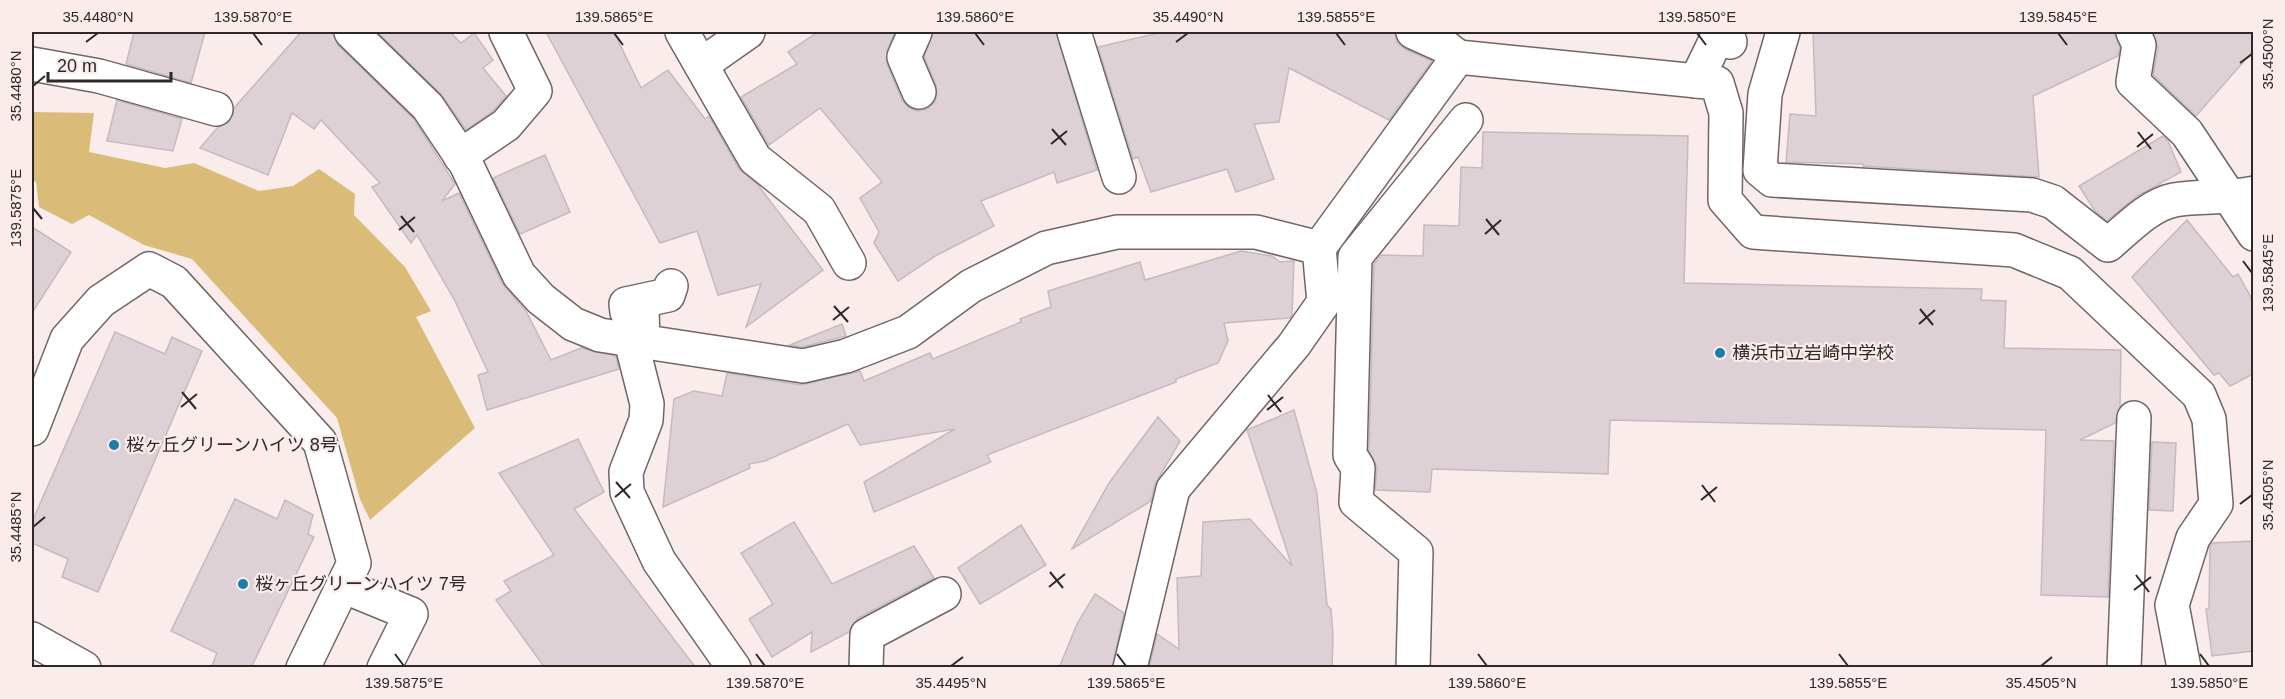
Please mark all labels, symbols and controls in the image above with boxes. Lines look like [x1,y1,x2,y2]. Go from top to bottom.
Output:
text: 35.4480°N [62,8,134,25]
text: 139.5870°E [214,8,292,25]
text: 139.5865°E [575,8,653,25]
text: 139.5860°E [936,8,1014,25]
text: 35.4490°N [1152,8,1224,25]
text: 139.5855°E [1297,8,1375,25]
text: 139.5850°E [1658,8,1736,25]
text: 139.5845°E [2019,8,2097,25]
text: 35.4500°N [2259,18,2276,90]
scale bar [48,45,171,83]
text: 35.4480°N [7,50,24,122]
text: 20 m [57,56,97,76]
text: 139.5875°E [7,169,24,247]
text: 139.5845°E [2259,234,2276,312]
place label: 横浜市立岩崎中学校 [1732,343,1894,363]
marker: 横浜市立岩崎中学校 [1713,346,1727,360]
place label: 桜ヶ丘グリーンハイツ 8号 [126,435,338,455]
marker: 桜ヶ丘グリーンハイツ 8号 [107,438,121,452]
text: 35.4505°N [2259,459,2276,531]
text: 35.4485°N [7,491,24,563]
place label: 桜ヶ丘グリーンハイツ 7号 [255,574,467,594]
marker: 桜ヶ丘グリーンハイツ 7号 [236,577,250,591]
text: 139.5875°E [365,674,443,691]
text: 139.5870°E [726,674,804,691]
text: 35.4495°N [915,674,987,691]
text: 139.5865°E [1087,674,1165,691]
text: 139.5860°E [1448,674,1526,691]
text: 139.5855°E [1809,674,1887,691]
text: 35.4505°N [2005,674,2077,691]
text: 139.5850°E [2170,674,2248,691]

